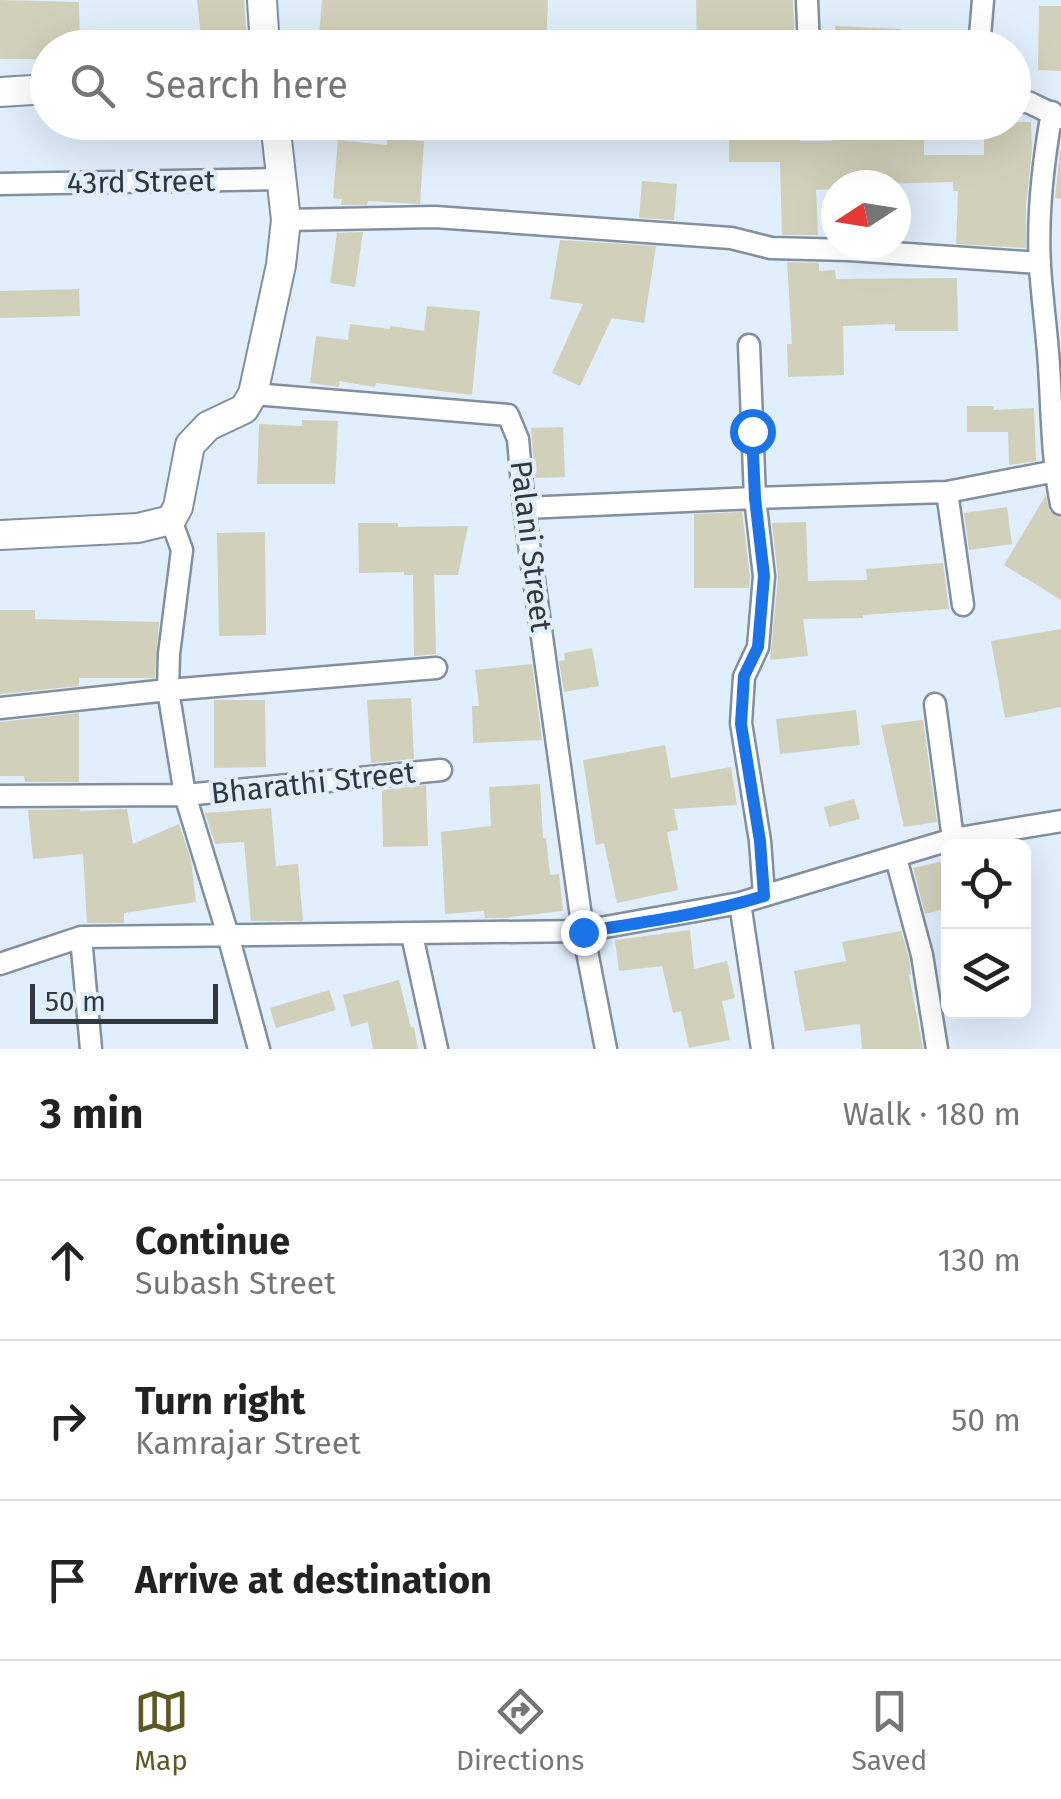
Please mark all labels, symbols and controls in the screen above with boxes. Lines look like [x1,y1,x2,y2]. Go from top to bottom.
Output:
search box [30,30,1031,140]
icon: search [65,58,120,113]
text: Search here [145,62,348,108]
street label: 43rd Street [67,163,216,201]
north arrow [821,170,911,260]
route start [730,409,776,455]
street label: Palani Street [503,458,559,634]
street label: Bharathi Street [209,754,417,812]
map controls [941,839,1031,1019]
button: locate [941,839,1031,929]
route end [561,910,607,956]
button: layers [941,929,1031,1019]
scale bar [30,979,218,1024]
text: 50 m [45,985,106,1018]
text: 3 min [40,1089,143,1139]
text: Walk · 180 m [843,1095,1021,1133]
text: Continue [135,1218,290,1264]
icon: ahead [40,1233,95,1288]
text: 130 m [937,1241,1021,1279]
text: Subash Street [135,1264,336,1302]
text: Turn right [135,1378,305,1424]
icon: right [40,1393,95,1448]
text: 50 m [951,1401,1021,1439]
text: Kamrajar Street [135,1424,361,1462]
icon: arrive [40,1553,95,1608]
text: Arrive at destination [135,1557,492,1603]
tab: Map [134,1684,189,1777]
tab: Directions [456,1684,584,1777]
tab: Saved [852,1684,927,1777]

